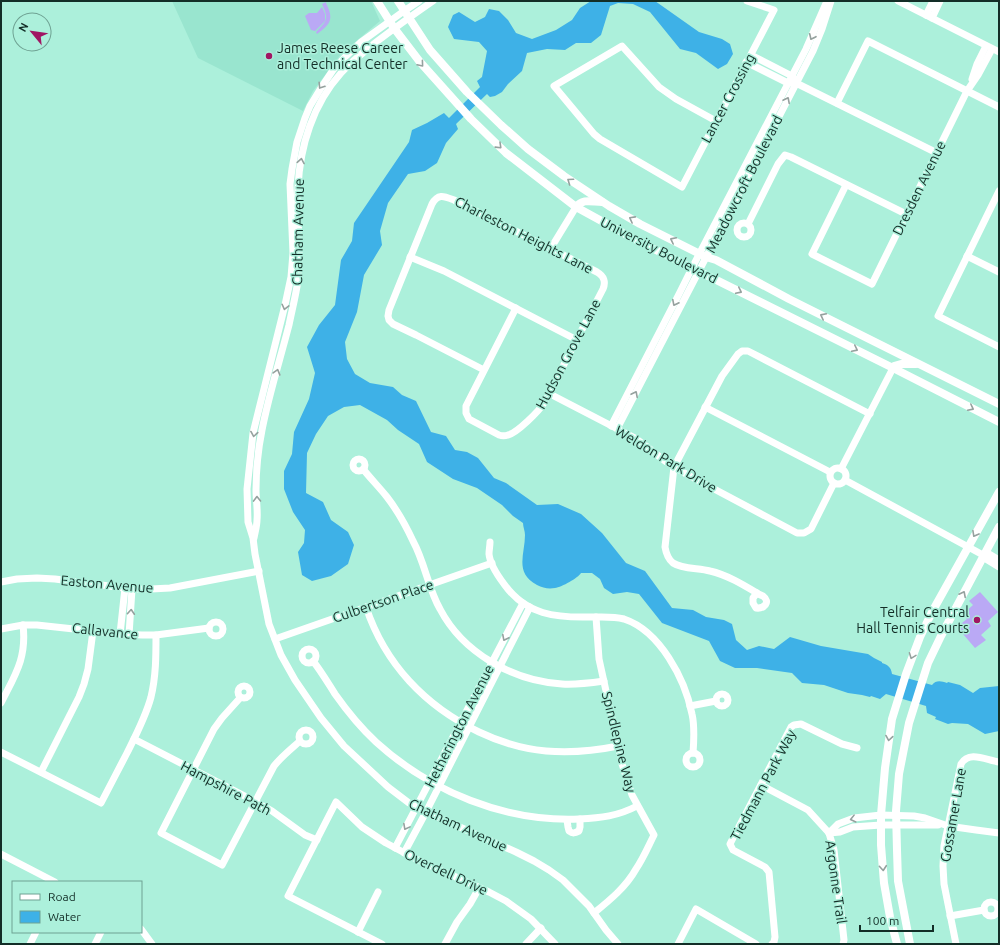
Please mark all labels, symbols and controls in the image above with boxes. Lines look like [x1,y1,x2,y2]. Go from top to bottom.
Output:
north arrow [12,12,52,52]
text: N [16,21,30,34]
one-way arrow [809,33,817,40]
place label: James Reese Career and Technical Center [277,40,408,72]
marker: James Reese Career and Technical Center [264,51,274,61]
street label: Lancer Crossing [698,51,758,145]
one-way arrow [417,59,424,66]
one-way arrow [319,82,326,89]
one-way arrow [783,97,790,104]
street label: Meadowcroft Boulevard [702,113,786,255]
street label: Dresden Avenue [889,138,949,238]
one-way arrow [494,142,502,149]
one-way arrow [296,157,305,164]
street label: Chatham Avenue [289,178,307,286]
one-way arrow [567,178,574,186]
street label: Charleston Heights Lane [452,193,596,277]
street label: University Boulevard [598,213,720,287]
one-way arrow [629,217,636,224]
one-way arrow [670,238,678,245]
one-way arrow [735,287,742,294]
street label: Hudson Grove Lane [532,296,604,412]
one-way arrow [672,299,679,306]
one-way arrow [281,304,289,311]
one-way arrow [820,313,827,321]
one-way arrow [851,345,859,352]
one-way arrow [272,368,281,375]
one-way arrow [631,391,638,398]
one-way arrow [967,403,974,411]
street label: Weldon Park Drive [612,422,720,496]
one-way arrow [250,431,258,437]
one-way arrow [252,496,261,502]
one-way arrow [973,530,980,537]
street label: Easton Avenue [60,572,154,596]
street label: Culbertson Place [330,576,436,626]
one-way arrow [958,591,966,598]
place label: Telfair Central Hall Tennis Courts [856,604,969,636]
one-way arrow [126,609,135,615]
marker: Telfair Central Hall Tennis Courts [972,615,982,625]
street label: Callavance [71,620,139,642]
one-way arrow [502,633,510,641]
one-way arrow [909,653,917,660]
street label: Hetherington Avenue [421,662,497,790]
street label: Spindlepine Way [599,690,639,794]
street label: Tiedmann Park Way [727,726,799,843]
one-way arrow [885,735,894,741]
street label: Hampshire Path [178,757,274,819]
street label: Gossamer Lane [937,767,969,863]
street label: Chatham Avenue [406,795,510,855]
one-way arrow [850,814,857,823]
one-way arrow [404,823,411,831]
street label: Argonne Trail [822,839,850,925]
street label: Overdell Drive [402,846,490,898]
one-way arrow [878,865,887,871]
legend [12,881,142,933]
text: Road [48,890,76,903]
scale bar [860,907,933,933]
text: Water [48,910,81,923]
text: 100 m [866,914,899,927]

